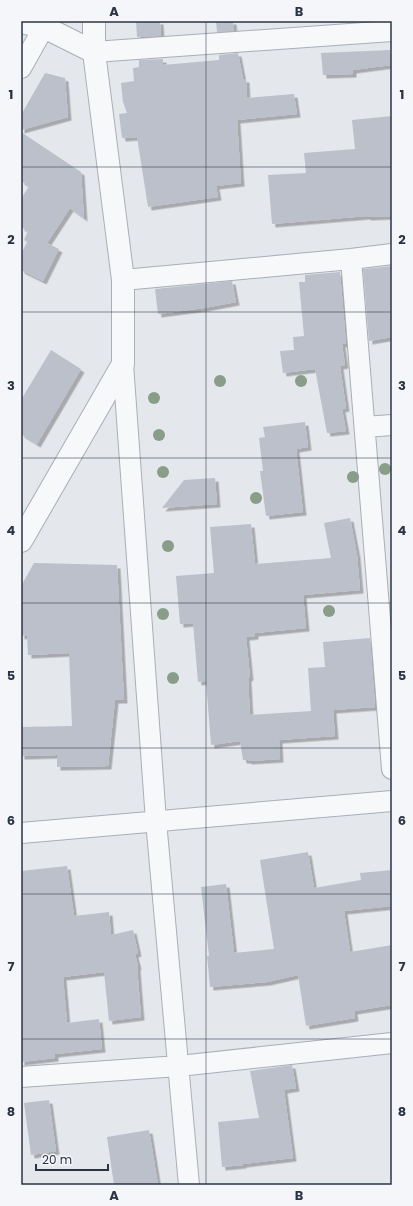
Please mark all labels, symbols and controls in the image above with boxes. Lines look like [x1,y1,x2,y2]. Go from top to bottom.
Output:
text: A [109,2,119,21]
text: B [295,2,304,21]
text: 1 [9,85,13,104]
text: 1 [400,85,404,104]
text: 2 [7,230,15,249]
text: 2 [398,230,406,249]
text: 3 [7,376,15,395]
text: 3 [398,376,406,395]
text: 4 [7,521,16,540]
text: 4 [398,521,407,540]
text: 5 [7,666,15,685]
text: 5 [398,666,406,685]
text: 6 [7,811,15,830]
text: 6 [398,811,406,830]
text: 7 [8,957,15,976]
text: 7 [399,957,406,976]
text: 8 [7,1102,15,1121]
text: 8 [398,1102,406,1121]
scale bar [36,1146,108,1172]
text: 20 m [42,1151,72,1168]
text: A [109,1186,119,1205]
text: B [295,1186,304,1205]

